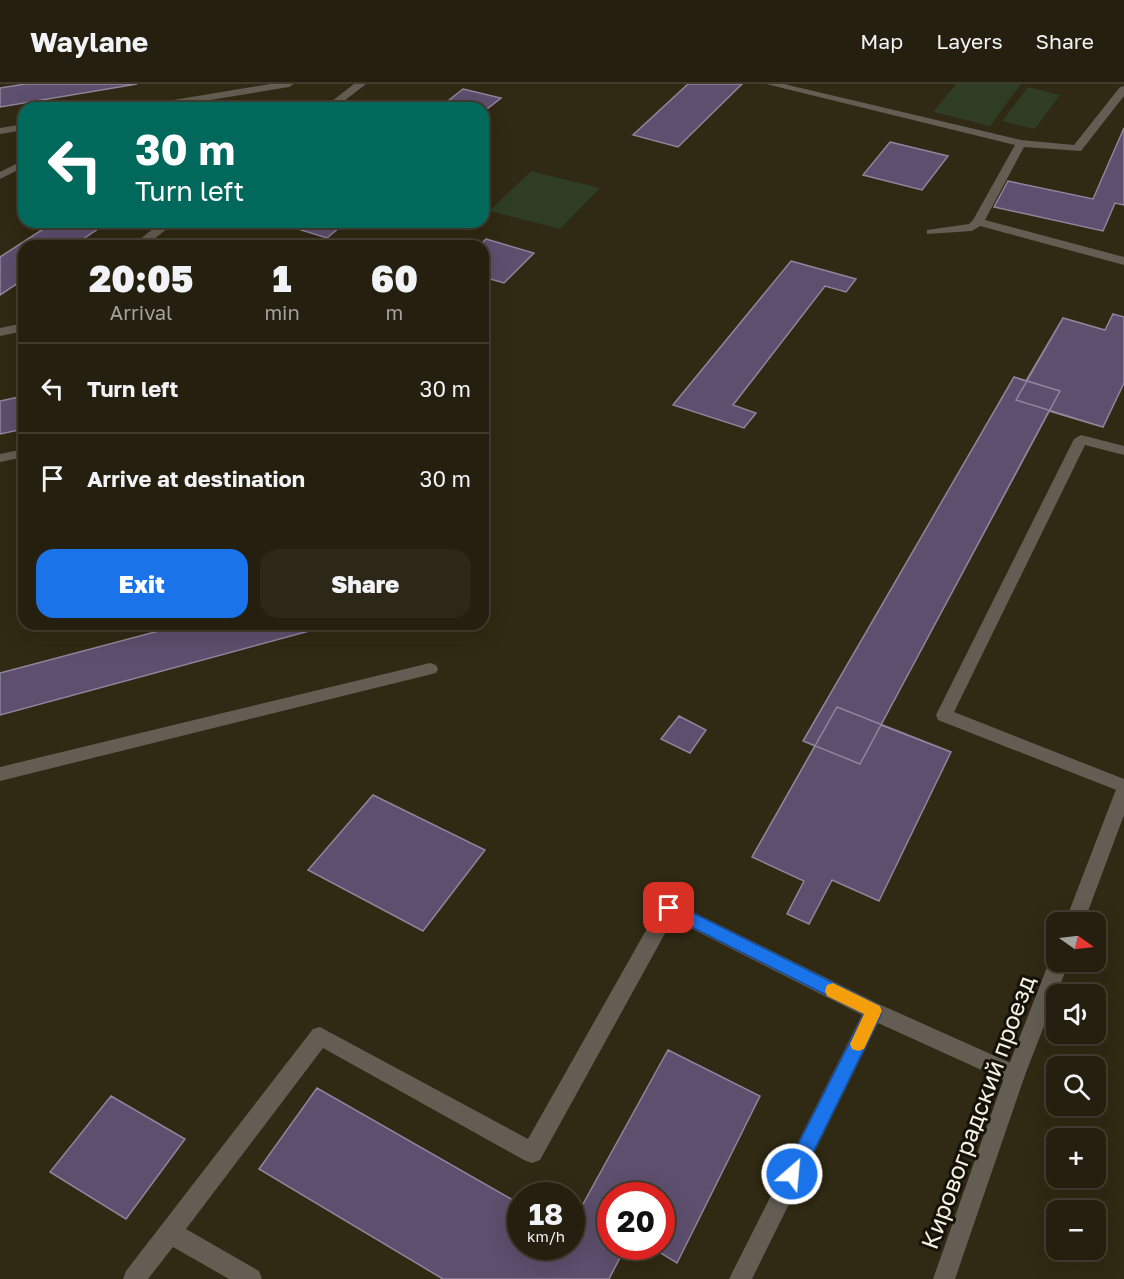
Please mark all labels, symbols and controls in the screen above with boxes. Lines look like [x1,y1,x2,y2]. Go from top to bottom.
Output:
text: Waylane [30,25,148,58]
text: Map [860,28,903,54]
text: Layers [936,28,1003,54]
text: Share [1036,28,1094,54]
text: 30 m [135,124,235,174]
icon: left [36,126,114,204]
text: Turn left [135,175,244,207]
text: 20:05 [89,257,193,300]
text: 1 [273,257,292,300]
text: 60 [371,257,418,300]
text: Arrival [110,300,173,324]
text: min [264,300,300,324]
text: m [386,300,403,324]
icon: left [36,372,69,405]
text: Turn left [87,375,178,402]
text: 30 m [420,375,471,402]
icon: arrive [36,462,69,495]
text: Arrive at destination [87,465,305,492]
text: 30 m [420,465,471,492]
button: Exit [36,549,248,618]
button: Share [260,549,471,618]
pin [643,882,694,933]
icon: arrive [652,891,685,924]
north arrow [1046,912,1106,972]
map controls [1046,912,1106,1260]
street label: Кировоградский проезд [914,971,1040,1253]
button: sound [1046,984,1106,1044]
button: search [1046,1056,1106,1116]
button: + [1046,1128,1106,1188]
position arrow [760,1142,824,1206]
speed limit sign: 20 [597,1182,675,1260]
text: 18 [529,1196,563,1232]
button: − [1046,1200,1106,1260]
text: km/h [527,1227,565,1245]

